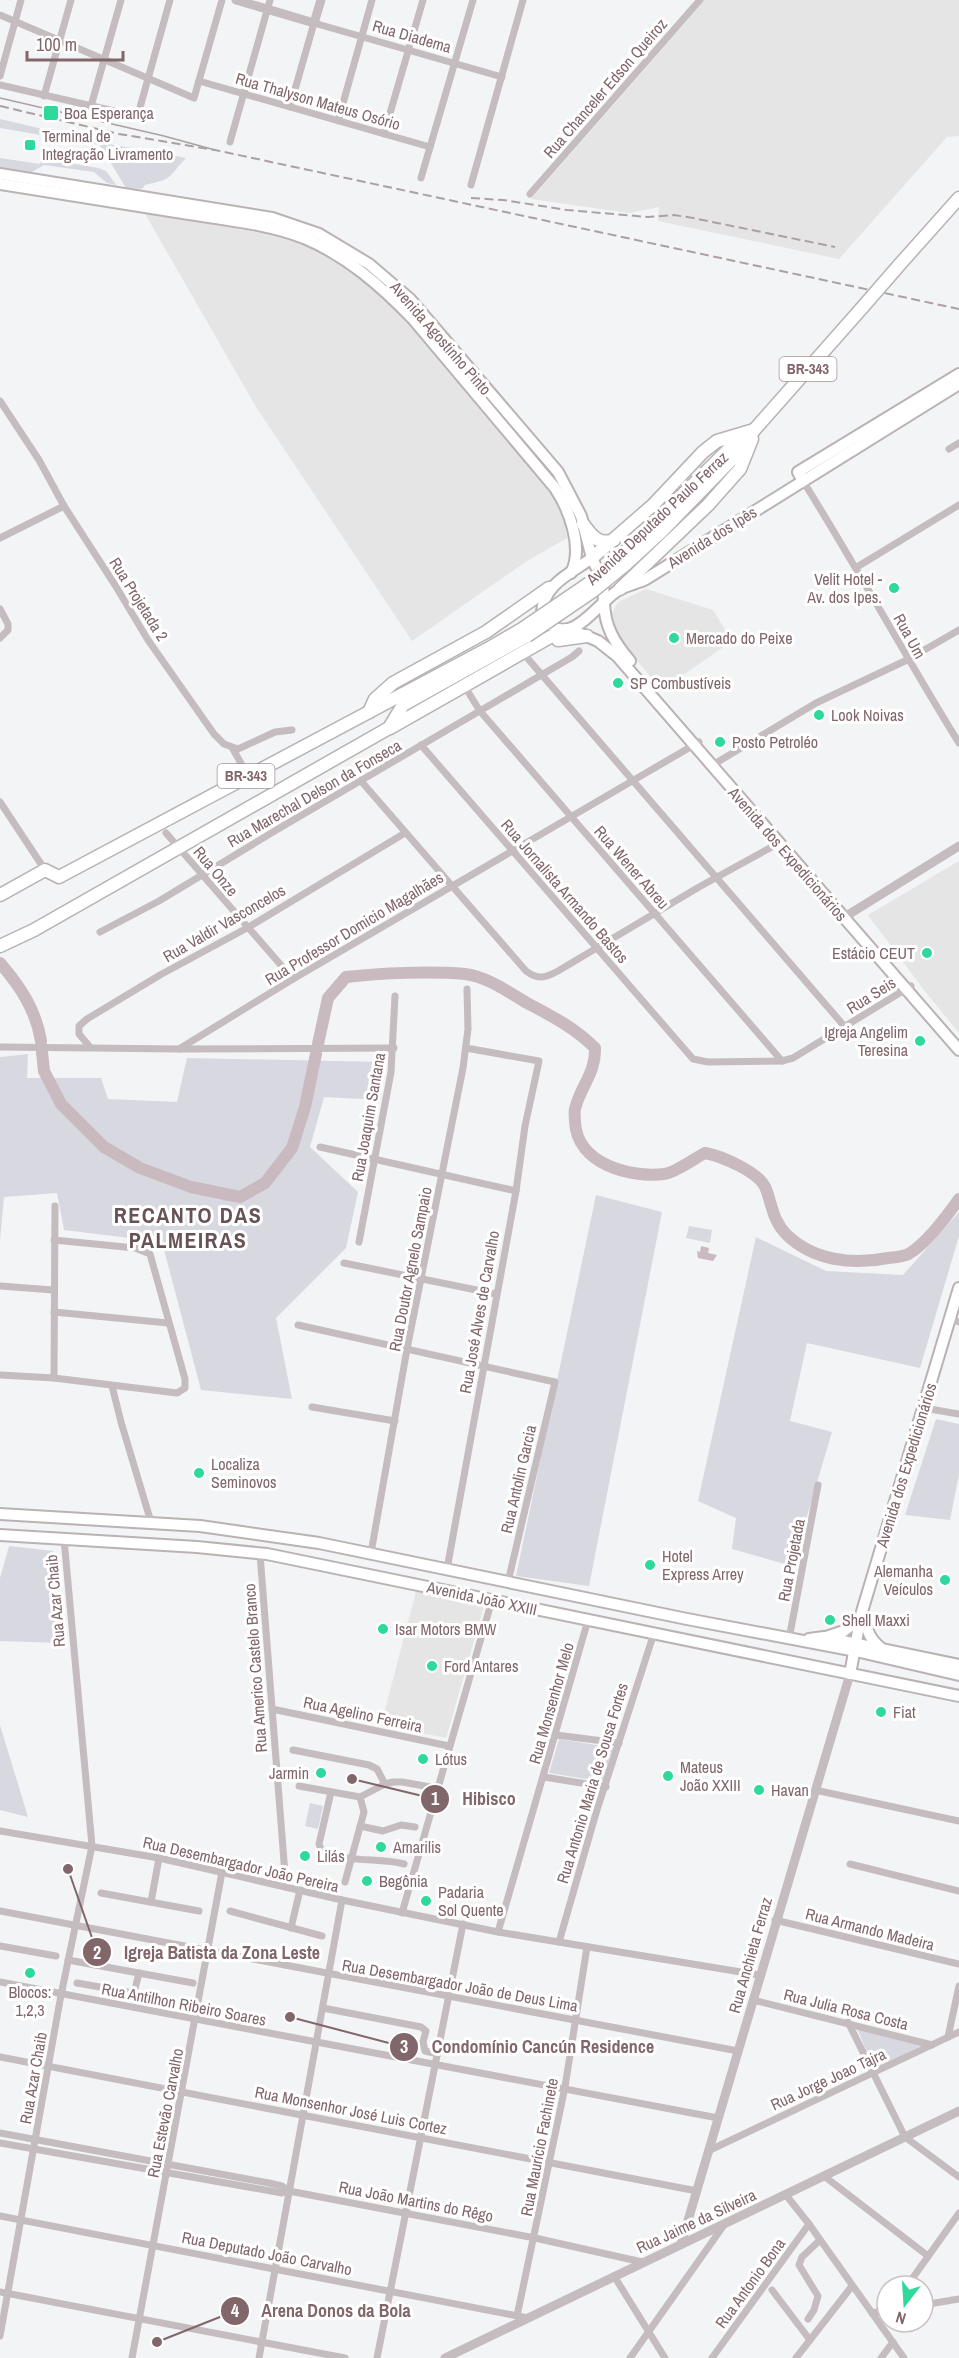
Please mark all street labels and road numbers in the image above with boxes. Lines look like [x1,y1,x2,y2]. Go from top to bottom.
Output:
street label: Rua Chanceler Edson Queiroz [538,13,672,163]
street label: Rua Diadema [370,14,455,58]
street label: Rua Thalyson Mateus Osório [233,67,403,135]
street label: Avenida Agostinho Pinto [385,276,497,400]
road number: BR-343 [780,357,836,381]
street label: Avenida Deputado Paulo Ferraz [581,446,733,590]
street label: Avenida dos Ipês [662,501,761,574]
street label: Rua Projetada 2 [105,553,173,645]
street label: Rua Um [889,610,931,662]
street label: Rua Marechal Delson da Fonseca [223,734,406,852]
road number: BR-343 [218,764,274,788]
street label: Avenida dos Expedicionários [723,781,852,926]
street label: Rua Jornalista Armando Bastos [496,814,634,968]
street label: Rua Wener Abreu [590,821,674,913]
street label: Rua Onze [189,841,243,901]
street label: Rua Professor Domicio Magalhães [261,866,447,990]
street label: Rua Valdir Vasconcelos [159,879,289,967]
street label: Rua Seis [842,971,900,1019]
street label: Rua Joaquim Santana [346,1050,390,1183]
street label: Rua Doutor Agnelo Sampaio [383,1185,437,1353]
street label: Rua José Alves de Carvalho [454,1229,504,1395]
street label: Avenida dos Expedicionários [870,1380,942,1551]
street label: Rua Antolin Garcia [495,1422,541,1535]
street label: Rua Projetada [772,1516,810,1603]
street label: Rua Azar Chaib [40,1554,70,1648]
street label: Avenida João XXIII [424,1575,539,1620]
street label: Rua Americo Castelo Branco [238,1583,272,1753]
street label: Rua Monsenhor Melo [523,1640,579,1766]
street label: Rua Antonio Maria de Sousa Fortes [551,1680,633,1886]
street label: Rua Agelino Ferreira [301,1691,425,1738]
street label: Rua Desembargador João Pereira [141,1831,342,1897]
street label: Rua Anchieta Ferraz [723,1894,777,2016]
street label: Rua Armando Madeira [803,1902,937,1956]
street label: Rua Desembargador João de Deus Lima [340,1953,580,2017]
street label: Rua Antilhon Ribeiro Soares [100,1977,268,2031]
street label: Rua Julia Rosa Costa [781,1983,911,2035]
street label: Rua Azar Chaib [14,2030,52,2126]
street label: Rua Jorge Joao Tajra [767,2042,890,2115]
street label: Rua Estevão Carvalho [142,2046,188,2180]
street label: Rua Maurício Fachinete [515,2076,563,2218]
street label: Rua Monsenhor José Luis Cortez [253,2081,449,2140]
street label: Rua João Martins do Rêgo [337,2175,495,2227]
street label: Rua Jaime da Silveira [633,2183,760,2258]
street label: Rua Deputado João Carvalho [180,2226,354,2280]
street label: Rua Antonio Bona [710,2233,791,2333]

